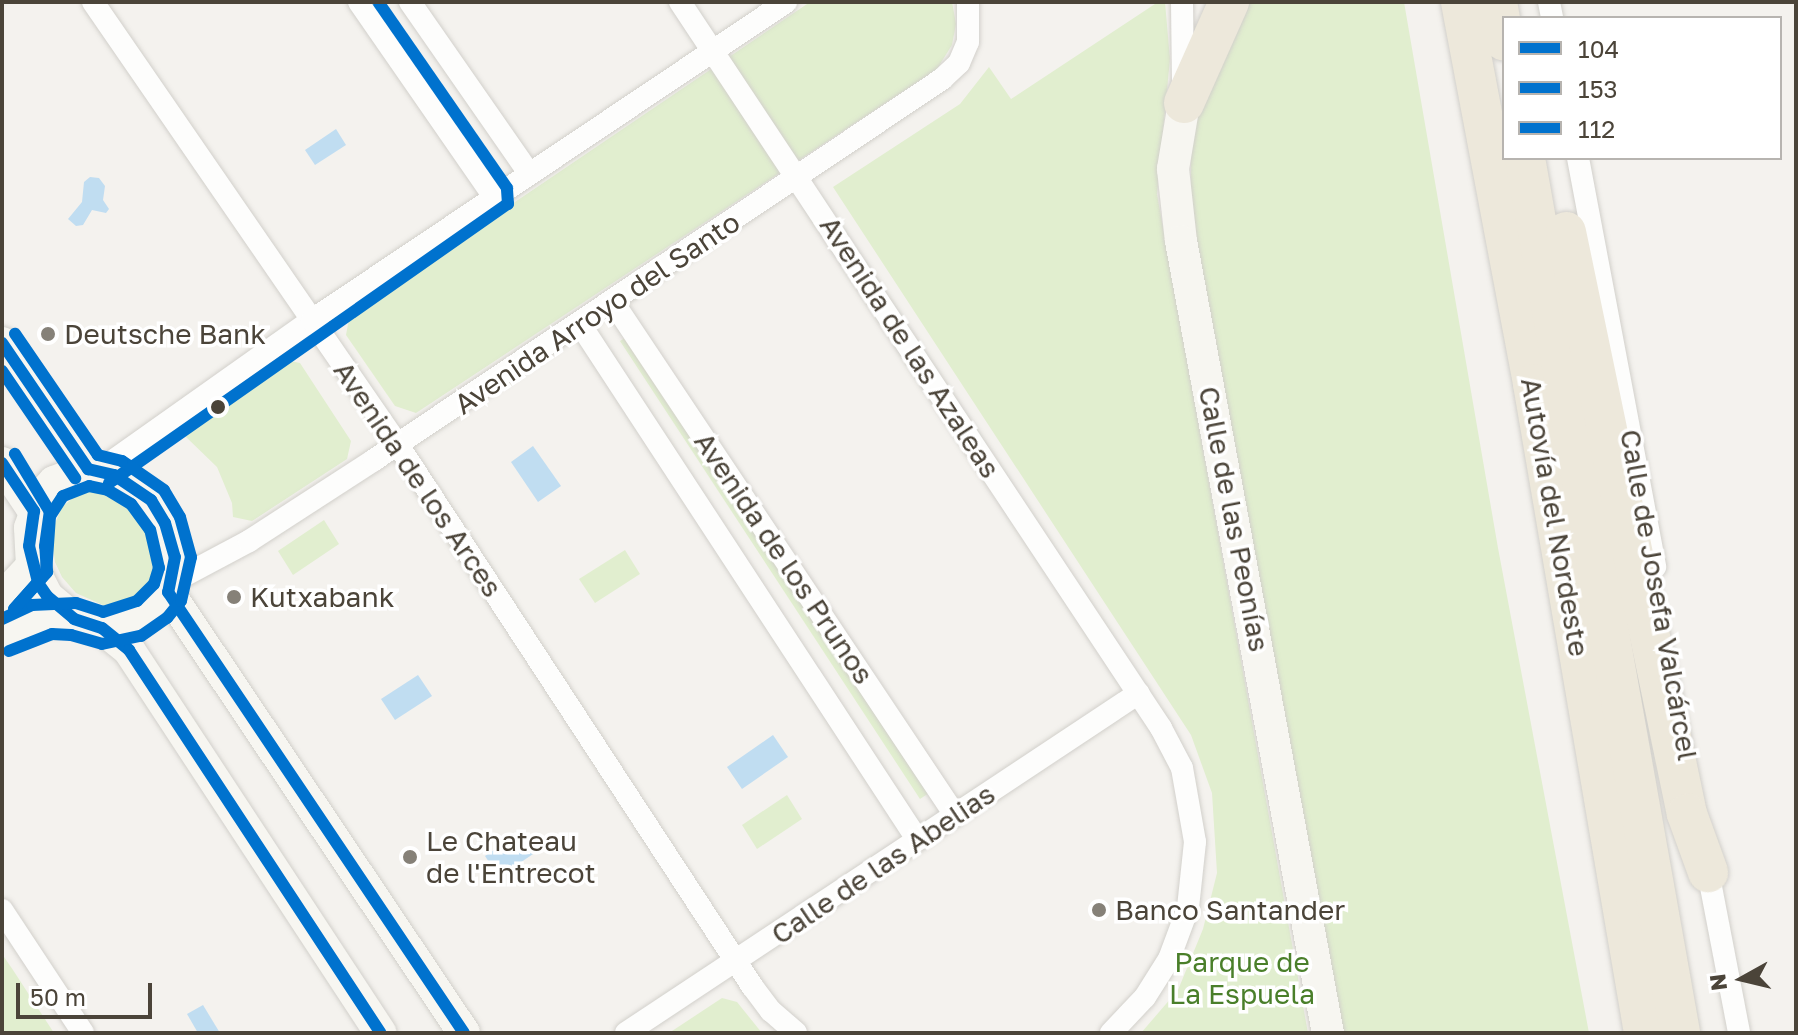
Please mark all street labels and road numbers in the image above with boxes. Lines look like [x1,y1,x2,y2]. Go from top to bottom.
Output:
street label: Avenida Arroyo del Santo [448,205,746,421]
street label: Avenida de las Azaleas [813,210,1007,484]
street label: Avenida de los Arces [327,355,509,603]
street label: Autovía del Nordeste [1514,375,1596,659]
street label: Calle de las Peonías [1192,384,1276,654]
street label: Avenida de los Prunos [687,426,881,690]
street label: Calle de Josefa Valcárcel [1613,427,1705,763]
street label: Calle de las Abelias [765,777,1001,951]

